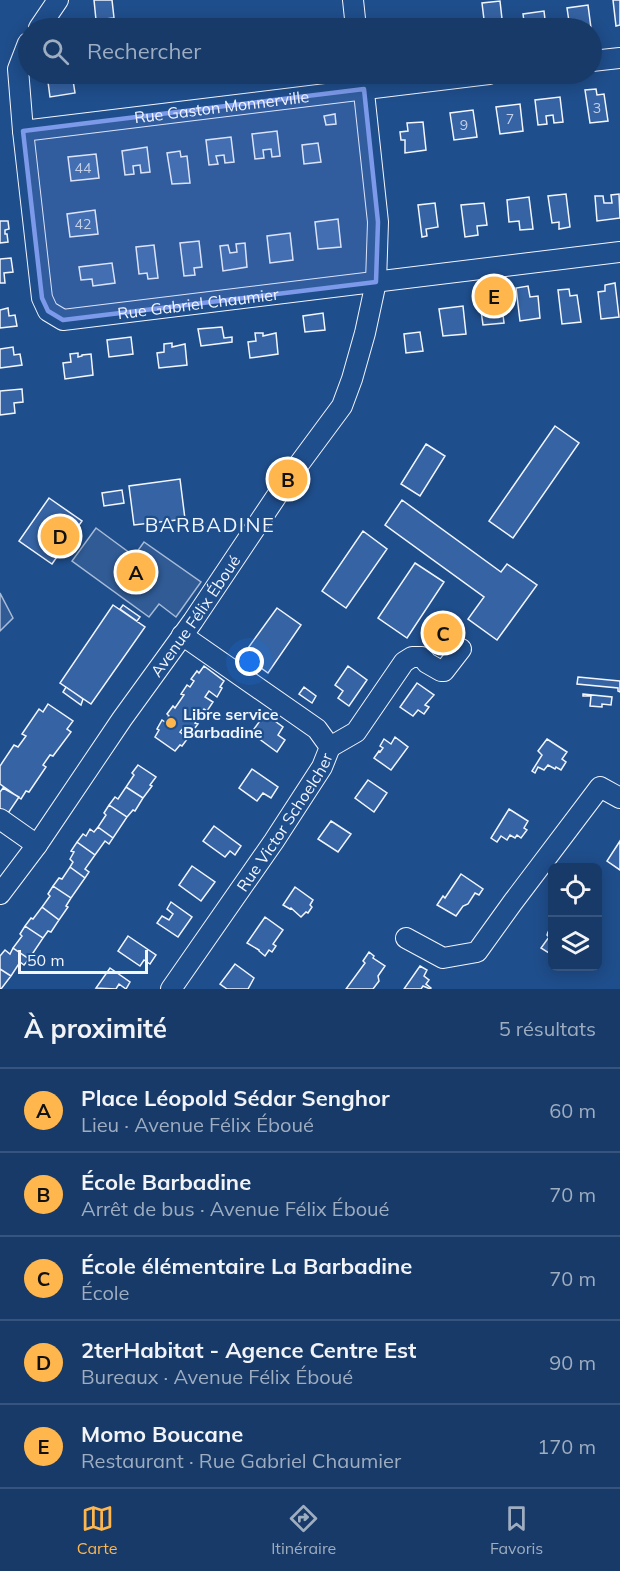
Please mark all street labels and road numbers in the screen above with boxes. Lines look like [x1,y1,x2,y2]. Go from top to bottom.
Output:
street label: Rue Gaston Monnerville [133,86,310,127]
street label: Rue Gabriel Chaumier [116,284,280,323]
street label: Avenue Félix Éboué [146,551,244,681]
street label: Rue Victor Schoelcher [232,750,337,895]

